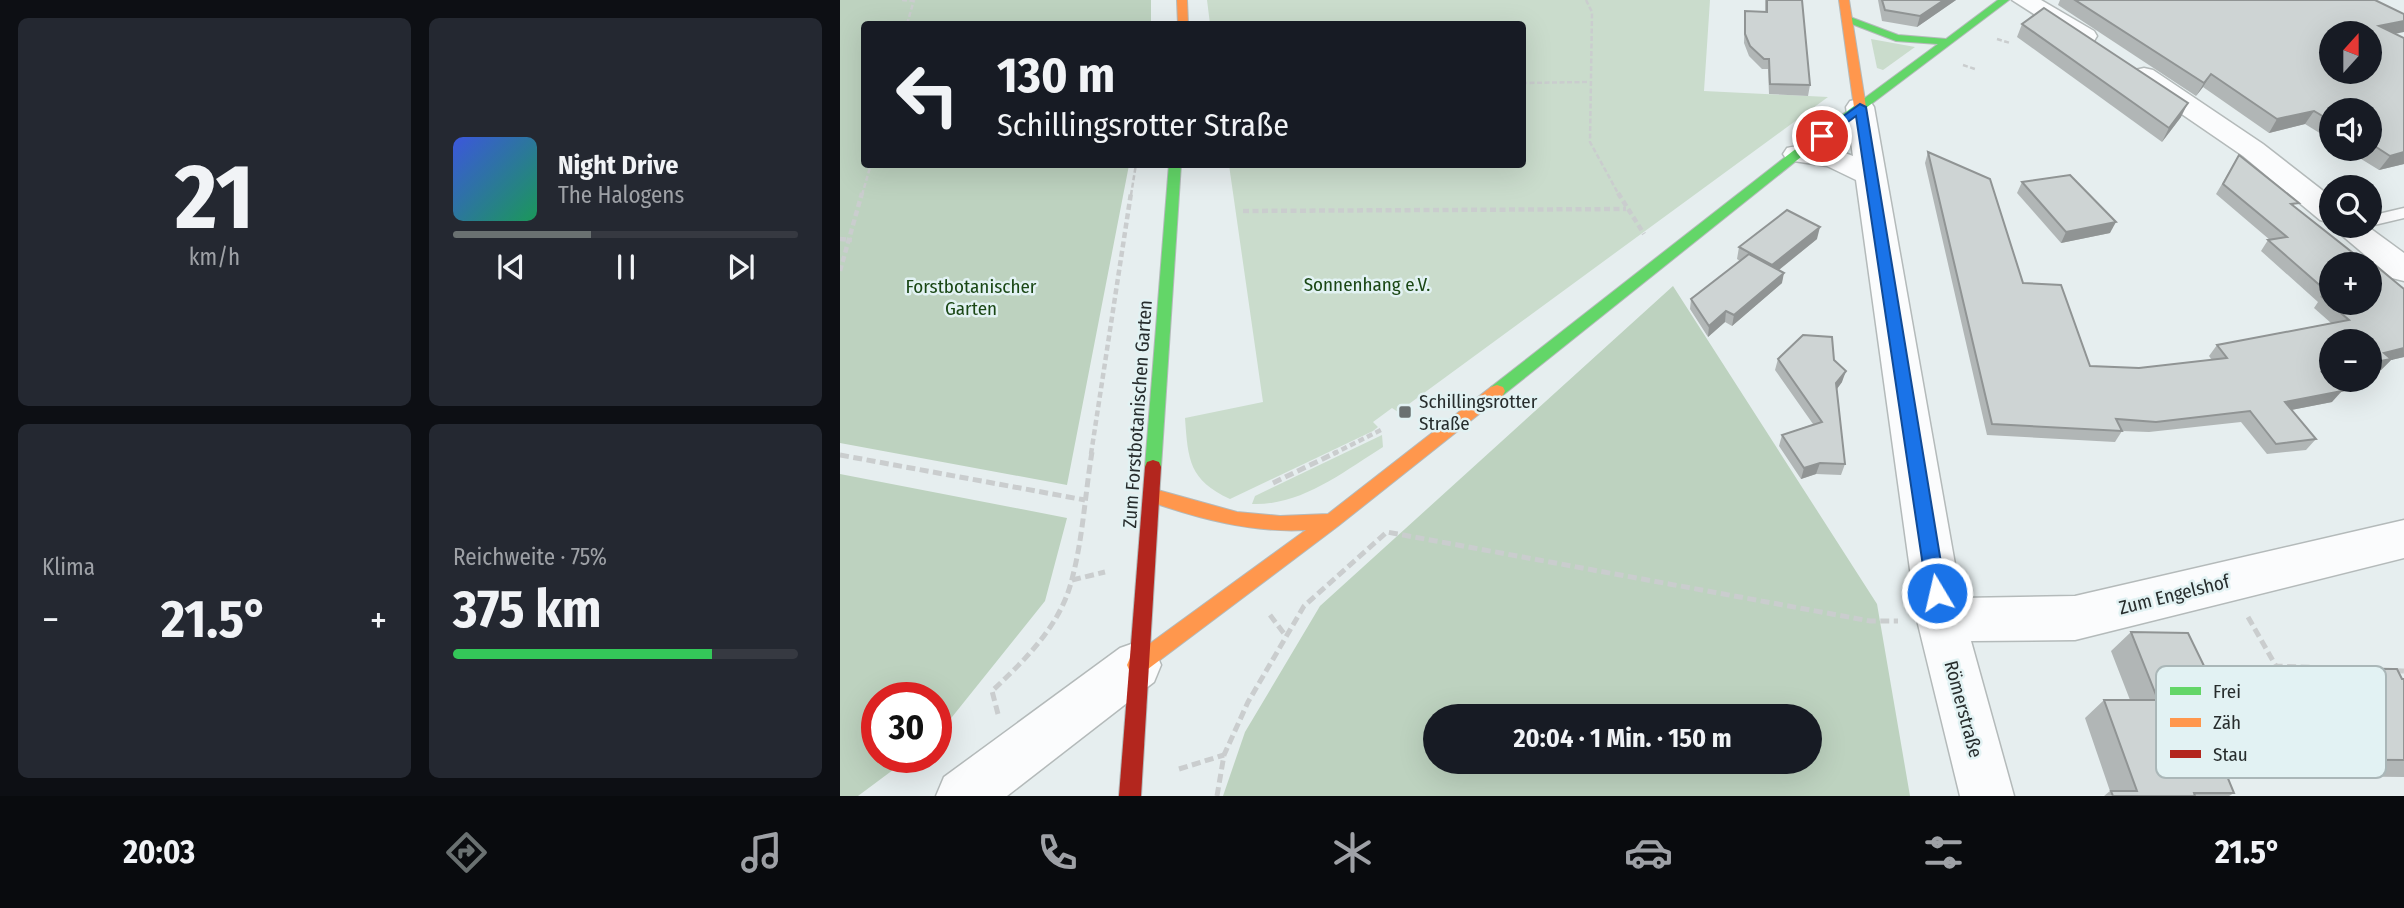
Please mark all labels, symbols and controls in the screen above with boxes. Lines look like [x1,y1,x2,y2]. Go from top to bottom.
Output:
north arrow [2319,21,2382,84]
map controls [2319,21,2382,392]
text: 130 m [997,46,1115,105]
icon: left [882,49,973,140]
button: sound [2319,98,2382,161]
text: Schillingsrotter Straße [997,106,1289,144]
pin [1792,106,1852,166]
icon: arrive [1803,117,1841,155]
text: 21 [175,143,254,252]
text: Night Drive [558,150,678,181]
button: search [2319,175,2382,238]
text: The Halogens [558,181,684,209]
text: km/h [189,243,240,271]
icon: previous [492,248,530,286]
icon: pause [607,248,645,286]
icon: next [722,248,760,286]
button: + [2319,252,2382,315]
park label: Sonnenhang e.V. [1304,273,1430,296]
park label: Forstbotanischer Garten [906,275,1037,320]
street label: Zum Forstbotanischen Garten [1118,299,1157,529]
button: − [2319,329,2382,392]
place label: Schillingsrotter Straße [1419,390,1538,435]
marker: Schillingsrotter Straße [1397,404,1413,420]
text: Reichweite · 75% [453,543,607,571]
text: Klima [42,553,95,581]
position arrow [1900,556,1974,630]
street label: Zum Engelshof [2116,569,2233,619]
text: 375 km [453,578,601,641]
text: 21.5° [161,588,268,651]
text: − [42,597,59,643]
text: + [370,597,387,643]
street label: Römerstraße [1940,658,1988,760]
legend [2156,666,2386,778]
text: Frei [2213,680,2241,703]
speed limit sign: 30 [861,682,952,773]
text: Zäh [2213,711,2241,734]
text: 20:04 · 1 Min. · 150 m [1514,723,1731,754]
text: Stau [2213,743,2248,766]
icon: directions [442,828,491,877]
icon: music [737,828,786,877]
icon: phone [1033,828,1082,877]
icon: climate [1328,828,1377,877]
icon: car [1624,828,1673,877]
icon: filters [1919,828,1968,877]
text: 20:03 [123,833,195,871]
text: 21.5° [2215,833,2281,871]

